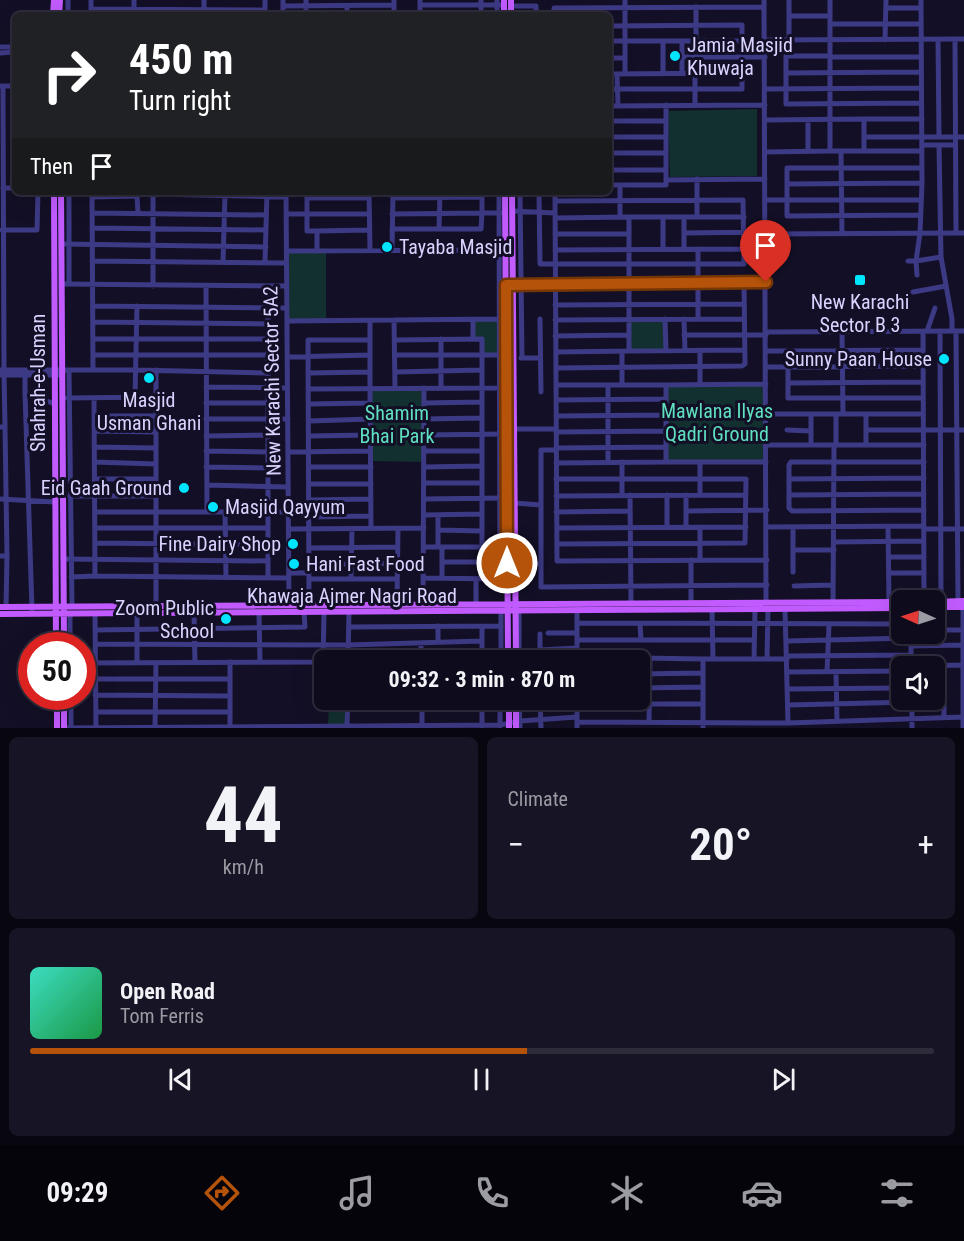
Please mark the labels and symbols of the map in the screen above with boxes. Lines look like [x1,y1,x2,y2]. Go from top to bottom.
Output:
place label: Jamia Masjid Khuwaja [687,33,793,80]
marker: Jamia Masjid Khuwaja [668,49,682,63]
pin [740,220,791,282]
place label: Tayaba Masjid [399,235,512,259]
marker: Tayaba Masjid [380,240,394,254]
marker: New Karachi Sector B 3 [853,273,867,287]
street label: New Karachi Sector 5A2 [258,286,286,476]
place label: New Karachi Sector B 3 [811,290,909,337]
street label: Shahrah-e-Usman [26,314,50,452]
place label: Sunny Paan House [785,347,932,371]
marker: Sunny Paan House [937,352,951,366]
marker: Masjid Usman Ghani [142,371,156,385]
place label: Masjid Usman Ghani [97,388,201,435]
park label: Mawlana Ilyas Qadri Ground [661,399,773,446]
park label: Shamim Bhai Park [360,401,435,448]
place label: Eid Gaah Ground [41,476,172,500]
marker: Eid Gaah Ground [177,481,191,495]
place label: Masjid Qayyum [225,495,345,519]
marker: Masjid Qayyum [206,500,220,514]
position arrow [475,531,539,595]
place label: Fine Dairy Shop [158,532,281,556]
marker: Fine Dairy Shop [286,537,300,551]
place label: Hani Fast Food [306,552,425,576]
marker: Hani Fast Food [287,557,301,571]
street label: Khawaja Ajmer Nagri Road [247,584,457,608]
north arrow [891,590,945,644]
place label: Zoom Public School [115,596,214,643]
marker: Zoom Public School [219,612,233,626]
speed limit sign: 50 [18,632,96,710]

